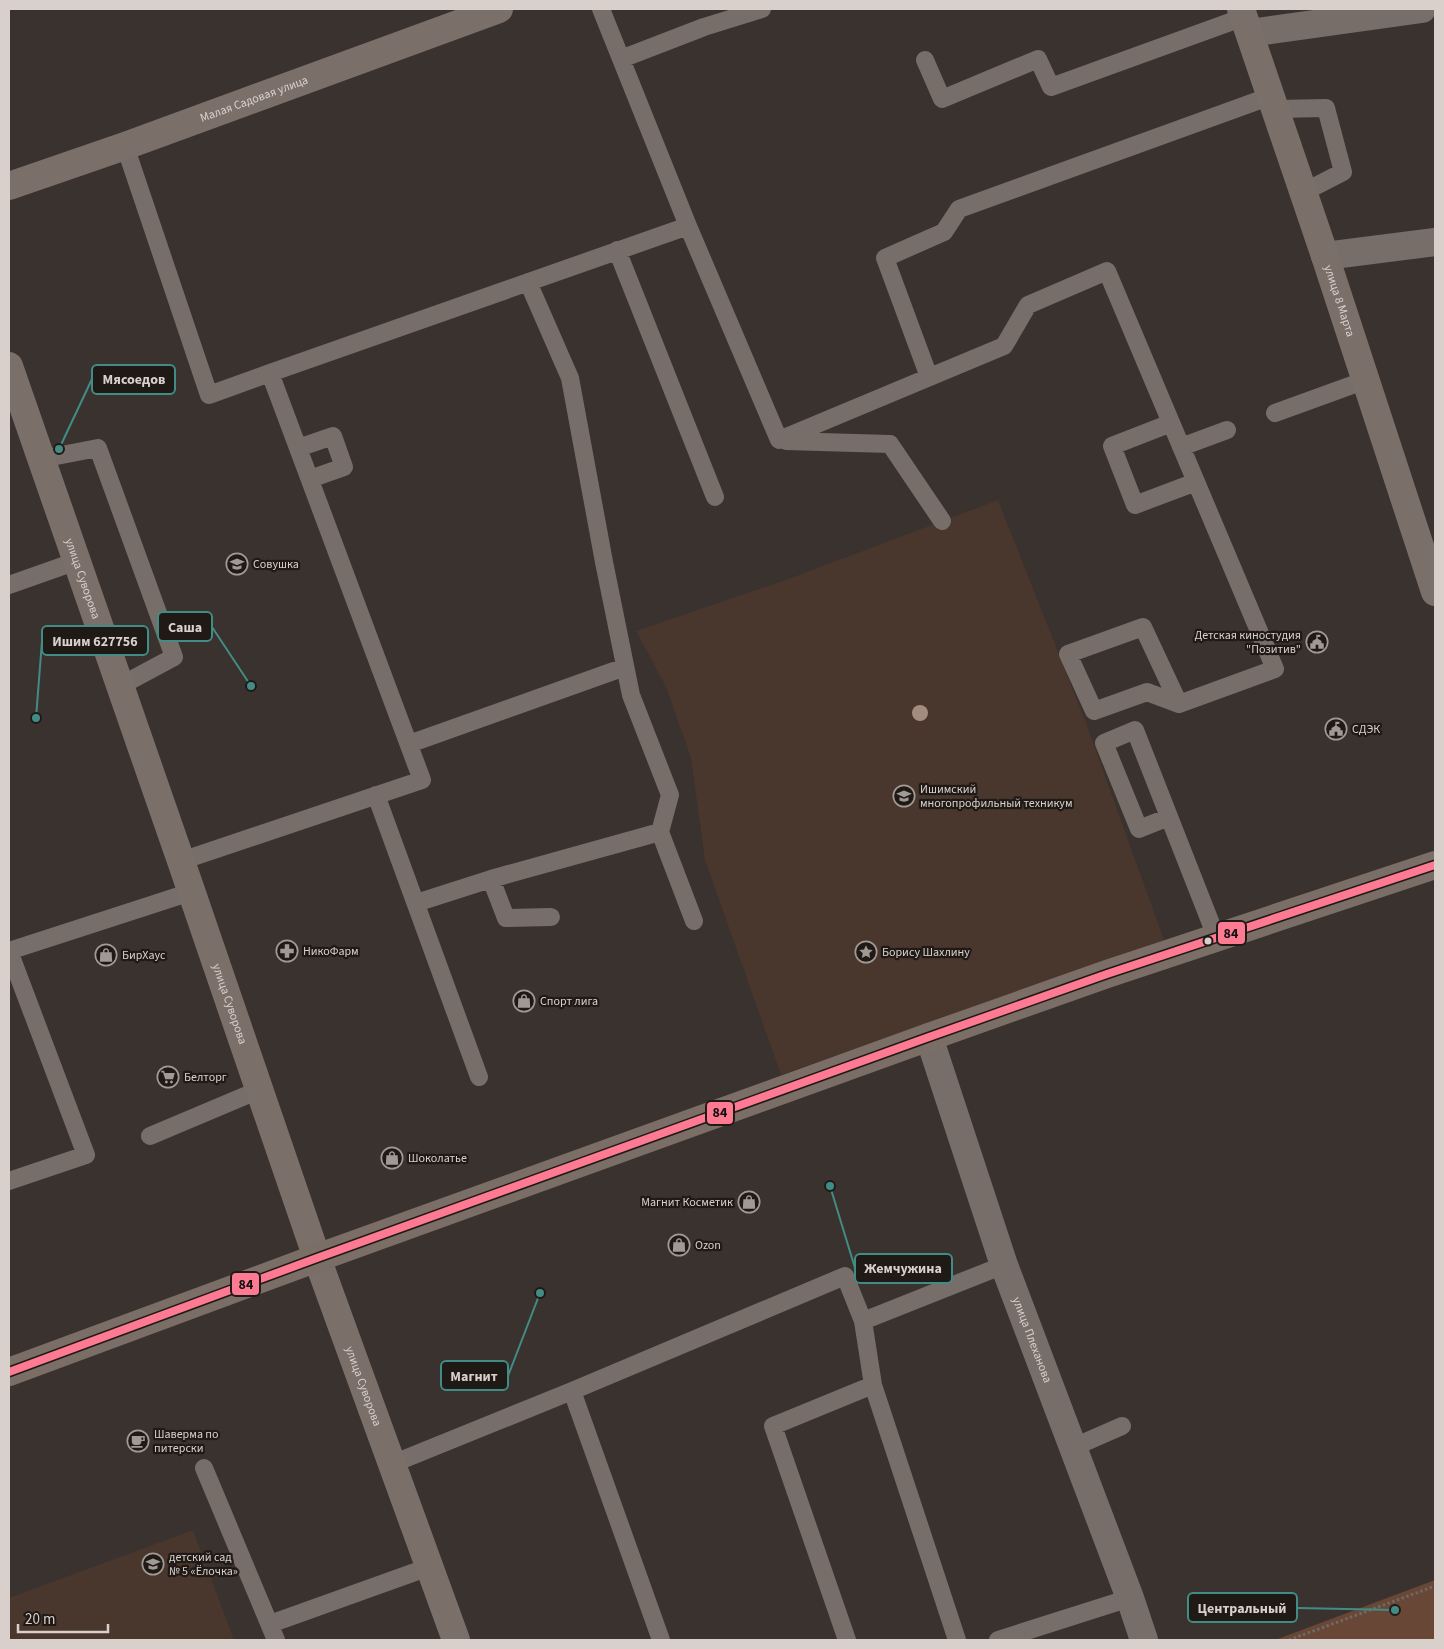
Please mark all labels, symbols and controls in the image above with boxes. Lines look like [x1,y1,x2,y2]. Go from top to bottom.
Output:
street label: Малая Садовая улица [198,72,311,127]
street label: улица 8 Марта [1319,263,1359,339]
callout: Мясоедов [92,365,175,394]
text: Мясоедов [103,370,165,390]
street label: улица Суворова [61,536,104,621]
school or university icon: Совушка [225,552,249,576]
place label: Совушка [253,556,299,573]
callout: Саша [158,612,212,641]
text: Саша [168,618,202,638]
callout: Ишим 627756 [42,626,148,655]
place label: Детская киностудия "Позитив" [1194,627,1301,658]
public building icon: Детская киностудия "Позитив" [1305,630,1329,654]
text: Ишим 627756 [52,632,138,652]
public building icon: СДЭК [1324,717,1348,741]
place label: СДЭК [1352,721,1380,738]
place label: Ишимский многопрофильный техникум [920,781,1073,812]
school or university icon: Ишимский многопрофильный техникум [892,784,916,808]
line badge: 84 [1217,921,1246,945]
text: 84 [1224,924,1239,944]
unlabelled marker [1203,936,1213,946]
pharmacy icon: НикоФарм [275,939,299,963]
place icon: Борису Шахлину [854,940,878,964]
shop icon: БирХаус [94,943,118,967]
place label: НикоФарм [303,943,359,960]
place label: Борису Шахлину [882,944,970,961]
place label: БирХаус [122,947,166,964]
street label: улица Суворова [208,961,251,1047]
shop icon: Спорт лига [512,989,536,1013]
place label: Спорт лига [540,993,598,1010]
supermarket icon: Белторг [156,1065,180,1089]
place label: Белторг [184,1069,227,1086]
line badge: 84 [706,1101,734,1125]
text: 84 [713,1103,728,1123]
shop icon: Шоколатье [380,1146,404,1170]
place label: Шоколатье [408,1150,467,1167]
shop icon: Магнит Косметик [737,1190,761,1214]
place label: Магнит Косметик [641,1194,733,1211]
shop icon: Ozon [667,1233,691,1257]
place label: Ozon [695,1237,721,1254]
callout: Жемчужина [855,1254,952,1283]
text: Жемчужина [864,1259,942,1279]
line badge: 84 [231,1272,260,1296]
text: 84 [239,1275,254,1295]
street label: улица Плеханова [1008,1295,1056,1385]
street label: улица Суворова [341,1344,386,1429]
callout: Магнит [441,1361,508,1390]
text: Магнит [450,1367,498,1387]
place label: Шаверма по питерски [154,1426,218,1457]
cafe icon: Шаверма по питерски [126,1429,150,1453]
place label: детский сад № 5 «Ёлочка» [169,1549,238,1580]
school or university icon: детский сад № 5 «Ёлочка» [141,1552,165,1576]
callout: Центральный [1188,1593,1297,1622]
text: Центральный [1197,1599,1287,1619]
scale bar [18,1602,108,1634]
text: 20 m [25,1609,55,1630]

